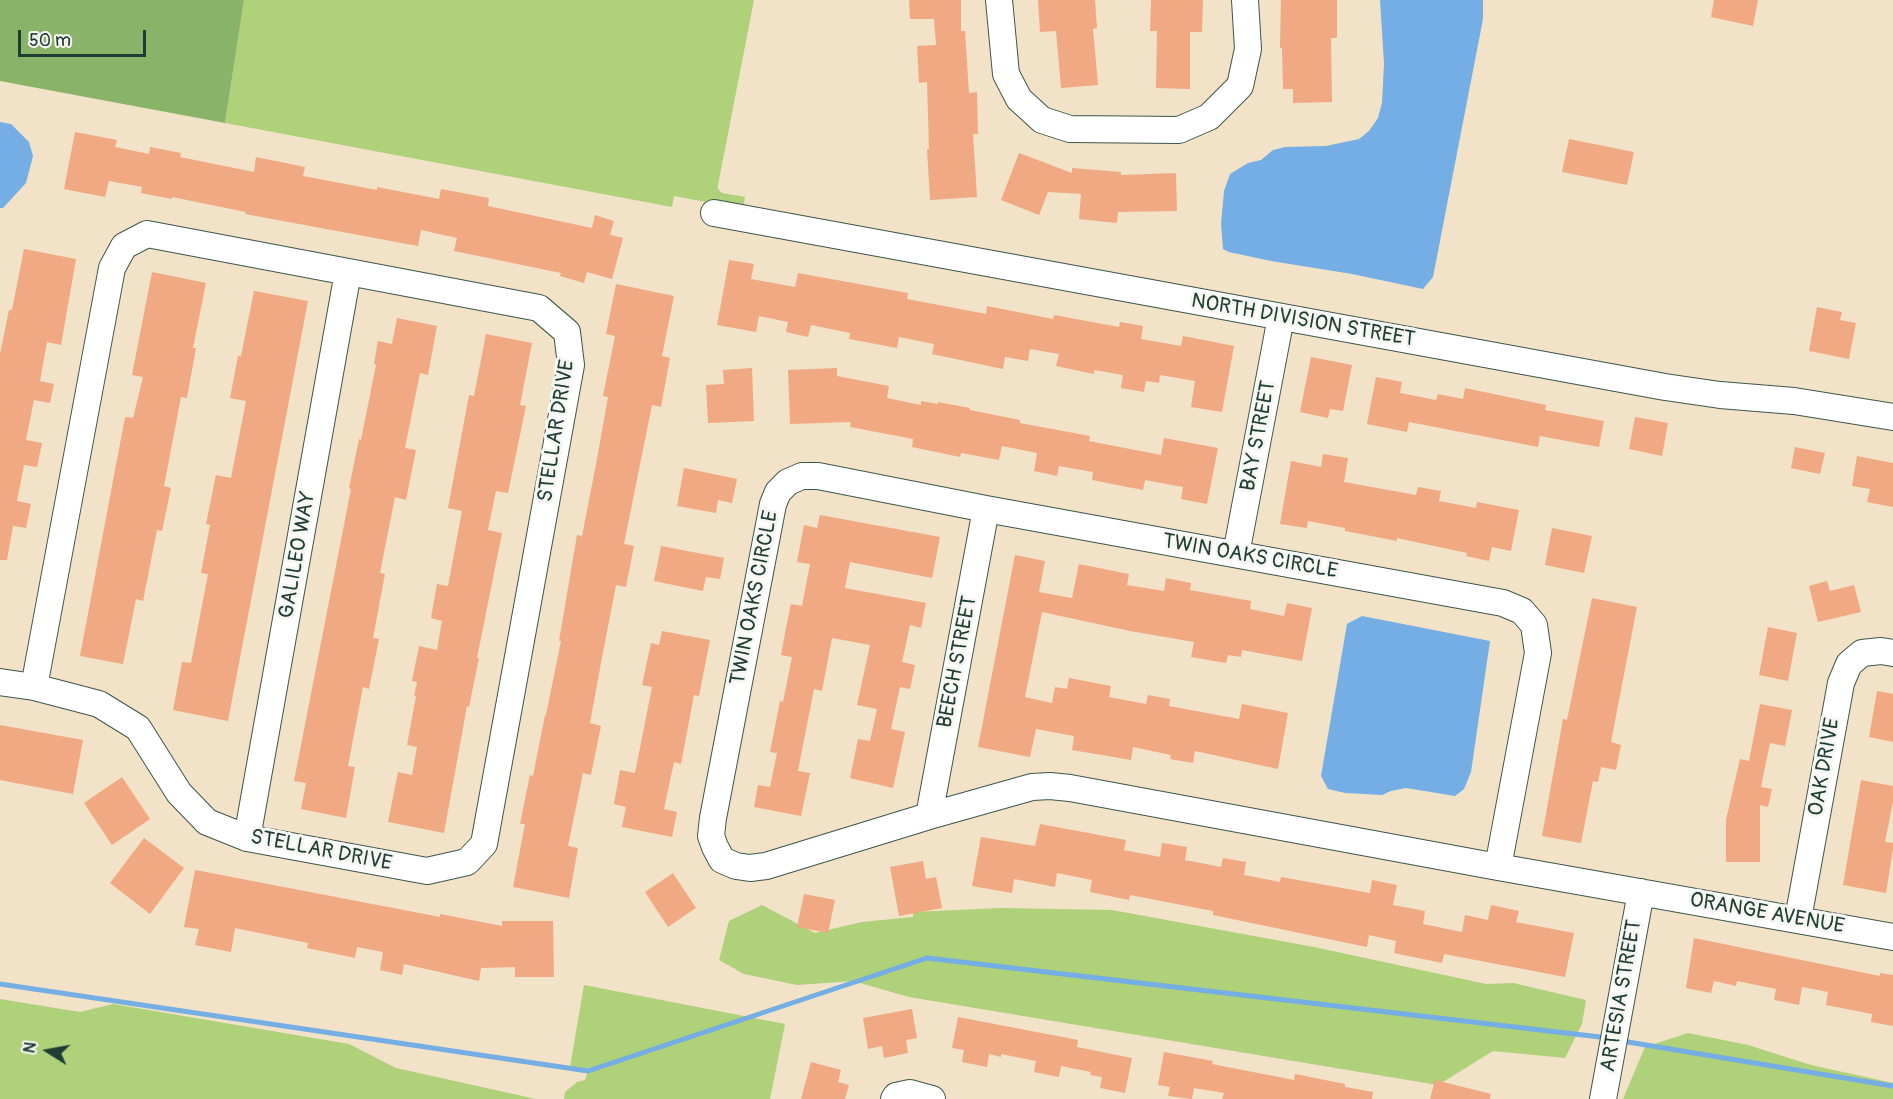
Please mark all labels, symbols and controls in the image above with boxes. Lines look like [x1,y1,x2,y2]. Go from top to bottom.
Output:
scale bar [21,18,148,56]
text: 50 m [29,29,71,52]
street label: NORTH DIVISION STREET [1189,289,1417,353]
street label: STELLAR DRIVE [533,358,581,504]
street label: BAY STREET [1236,379,1282,493]
street label: GALILEO WAY [274,490,322,620]
street label: TWIN OAKS CIRCLE [726,509,784,687]
street label: TWIN OAKS CIRCLE [1160,529,1340,585]
street label: BEECH STREET [933,594,983,730]
street label: OAK DRIVE [1804,716,1846,818]
street label: STELLAR DRIVE [248,825,394,877]
street label: ORANGE AVENUE [1688,888,1846,940]
street label: ARTESIA STREET [1596,918,1648,1074]
north arrow [18,1021,78,1081]
text: N [19,1040,41,1055]

